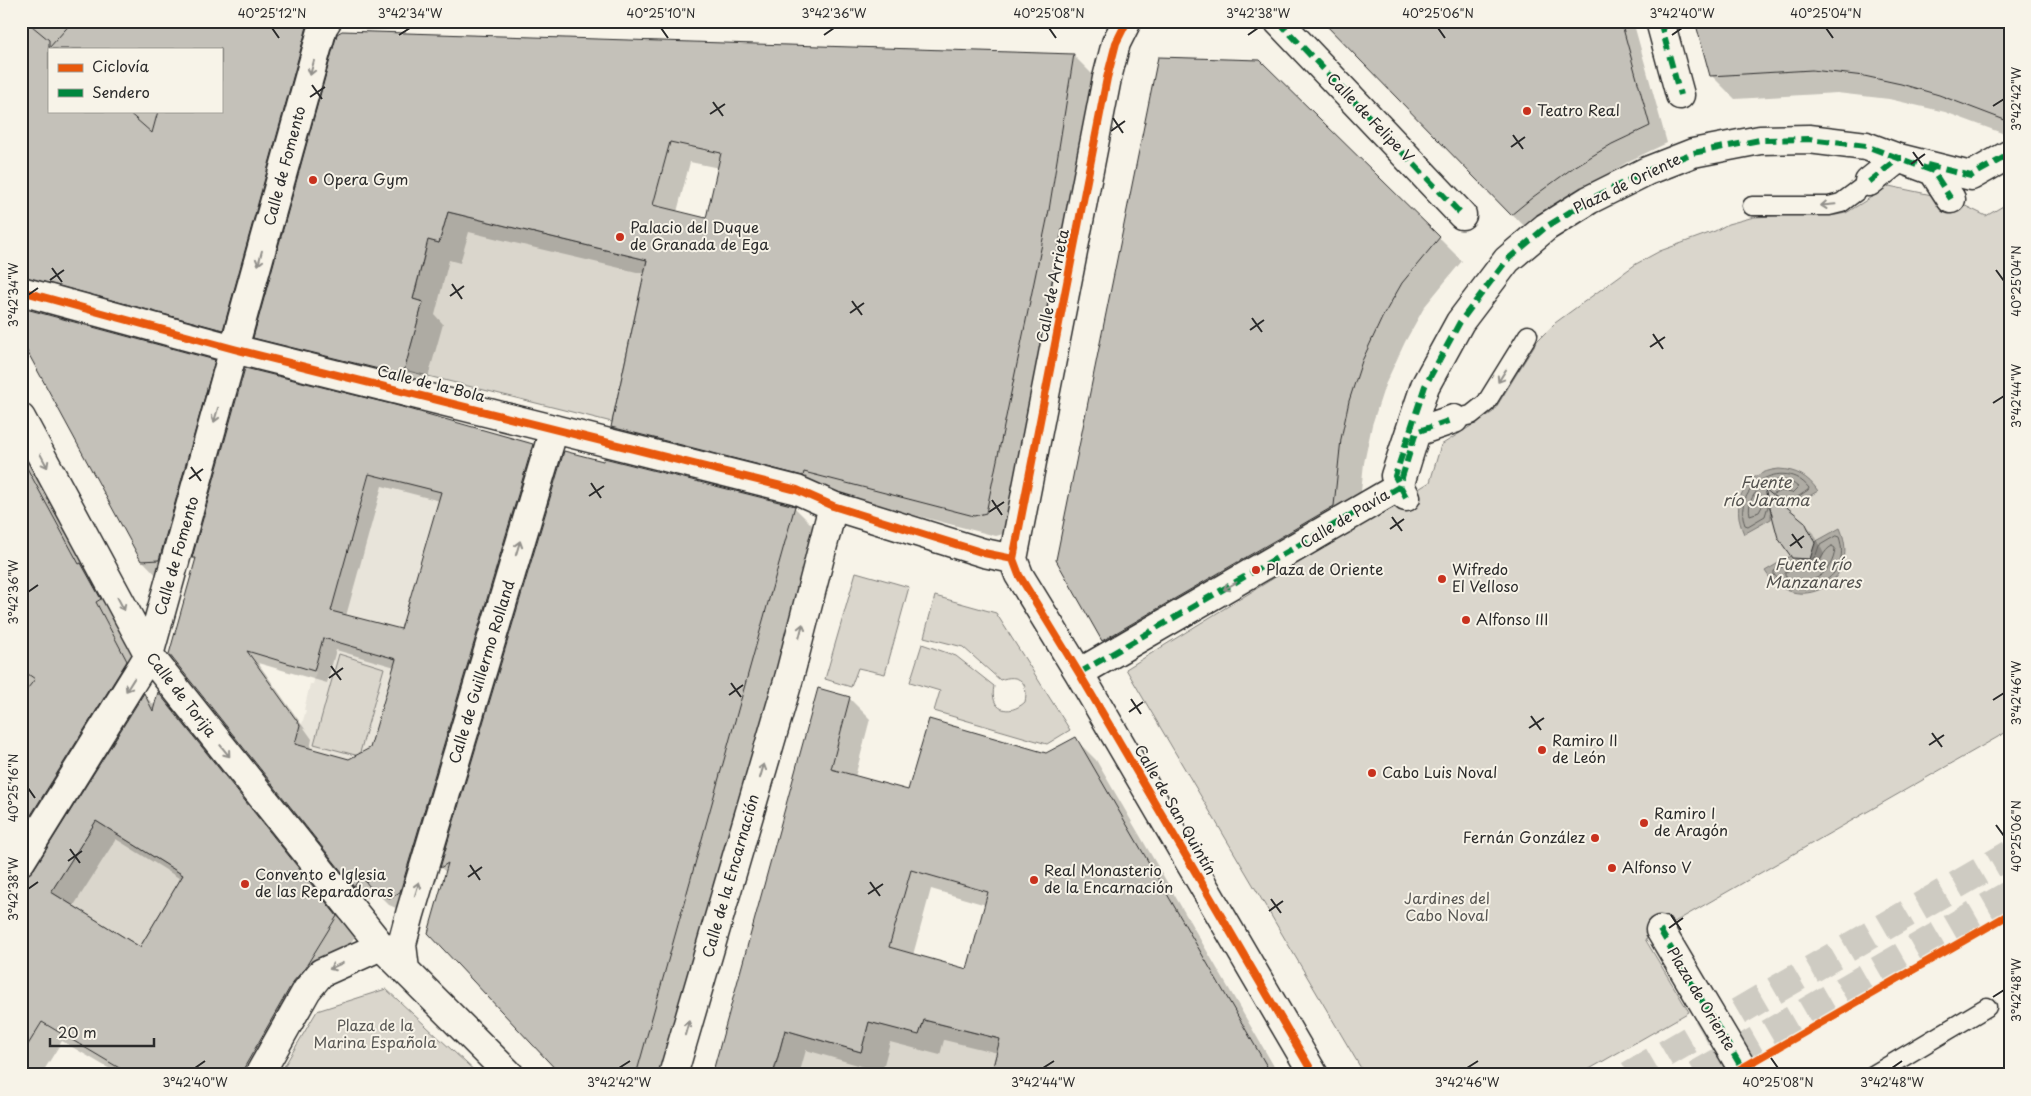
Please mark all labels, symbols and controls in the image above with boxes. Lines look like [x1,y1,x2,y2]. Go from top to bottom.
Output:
text: 40°25'12"N [238,4,306,22]
text: 3°42'34"W [378,4,443,22]
text: 40°25'10"N [627,4,695,22]
text: 3°42'36"W [802,4,867,22]
text: 40°25'08"N [1013,4,1085,22]
text: 3°42'38"W [1226,4,1291,22]
text: 40°25'06"N [1402,4,1474,22]
text: 3°42'40"W [1650,4,1715,22]
text: 40°25'04"N [1790,4,1862,22]
legend [48,48,222,112]
text: Ciclovía [92,54,150,77]
one-way arrow [307,59,316,75]
text: 3°42'42"W [2007,66,2025,131]
street label: Calle de Felipe V [1322,67,1420,168]
text: Sendero [92,80,150,103]
place label: Teatro Real [1537,98,1620,121]
street label: Calle de Fomento [257,103,311,228]
marker: Teatro Real [1521,105,1533,117]
street label: Plaza de Oriente [1569,147,1684,219]
place label: Opera Gym [323,167,408,190]
marker: Opera Gym [307,174,319,186]
one-way arrow [1820,200,1836,210]
place label: Palacio del Duque de Granada de Ega [630,215,769,255]
street label: Calle de Arrieta [1029,226,1074,345]
marker: Palacio del Duque de Granada de Ega [614,231,626,243]
text: 40°25'04"N [2007,245,2025,317]
one-way arrow [254,250,264,266]
text: 3°42'34"W [4,262,22,327]
street label: Calle de la Bola [375,358,488,407]
text: 3°42'44"W [2007,363,2025,428]
one-way arrow [1497,369,1507,383]
one-way arrow [211,406,221,422]
one-way arrow [39,454,49,469]
water label: Fuente río Jarama [1723,469,1810,511]
street label: Calle de Pavía [1295,482,1393,553]
street label: Calle de Fomento [148,493,204,618]
one-way arrow [514,541,524,557]
water label: Fuente río Manzanares [1765,551,1863,593]
place label: Plaza de Oriente [1266,557,1383,580]
place label: Wifredo El Velloso [1452,557,1519,597]
text: 3°42'36"W [4,559,22,624]
marker: Plaza de Oriente [1250,564,1262,576]
marker: Wifredo El Velloso [1436,573,1448,585]
street label: Calle de Guillermo Rolland [442,577,519,766]
one-way arrow [1223,581,1237,591]
one-way arrow [116,597,126,612]
place label: Alfonso III [1476,607,1548,630]
marker: Alfonso III [1460,614,1472,626]
one-way arrow [796,623,806,639]
street label: Calle de Torija [142,647,223,742]
text: 3°42'46"W [2007,660,2025,725]
one-way arrow [125,678,136,692]
place label: Ramiro II de León [1552,728,1618,768]
street label: Calle de San Quintín [1129,740,1223,879]
one-way arrow [219,744,230,757]
marker: Ramiro II de León [1536,744,1548,756]
text: 40°25'16"N [4,754,22,822]
place label: Cabo Luis Noval [1382,760,1497,783]
one-way arrow [758,764,767,780]
marker: Cabo Luis Noval [1366,767,1378,779]
street label: Calle de la Encarnación [695,791,764,960]
text: 40°25'06"N [2007,800,2025,872]
place label: Ramiro I de Aragón [1654,801,1728,841]
marker: Ramiro I de Aragón [1638,817,1650,829]
place label: Fernán González [1463,825,1585,848]
marker: Fernán González [1589,832,1601,844]
place label: Alfonso V [1622,855,1692,878]
text: 3°42'38"W [4,856,22,921]
place label: Real Monasterio de la Encarnación [1044,858,1173,898]
place label: Convento e Iglesia de las Reparadoras [255,862,393,902]
marker: Alfonso V [1606,862,1618,874]
marker: Real Monasterio de la Encarnación [1028,874,1040,886]
marker: Convento e Iglesia de las Reparadoras [239,878,251,890]
one-way arrow [413,881,423,897]
park label: Jardines del Cabo Noval [1404,886,1490,926]
street label: Plaza de Oriente [1662,942,1742,1054]
text: 3°42'48"W [2007,957,2025,1022]
one-way arrow [329,961,344,971]
park label: Plaza de la Marina Española [313,1013,437,1053]
scale bar [50,1016,154,1048]
text: 20 m [58,1020,97,1043]
one-way arrow [682,1020,692,1036]
text: 3°42'40"W [163,1073,228,1091]
text: 3°42'42"W [587,1073,652,1091]
text: 3°42'44"W [1011,1073,1076,1091]
text: 3°42'46"W [1435,1073,1500,1091]
text: 40°25'08"N [1742,1073,1814,1091]
text: 3°42'48"W [1860,1073,1925,1091]

